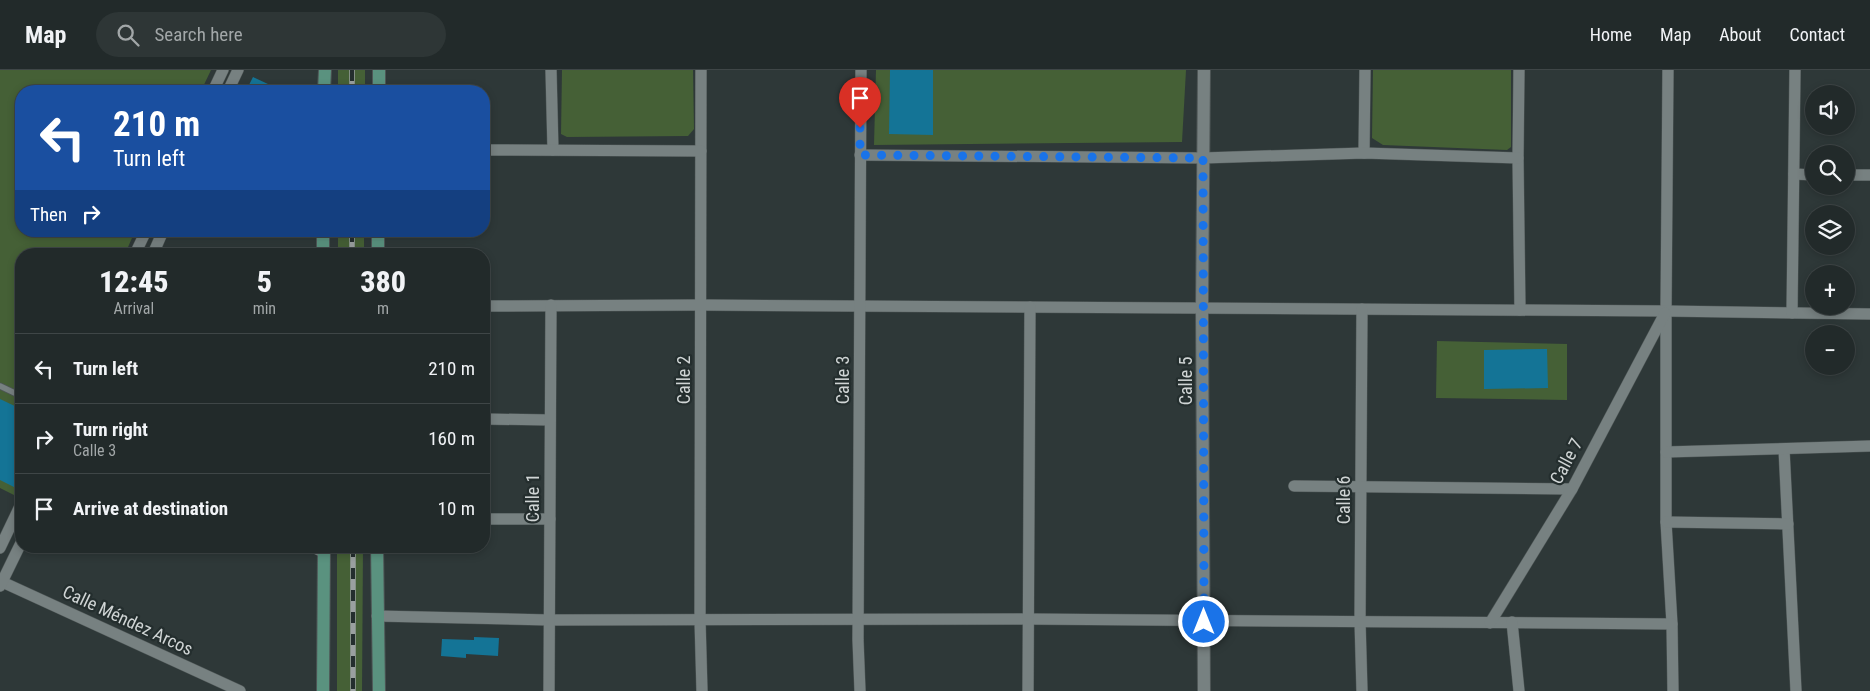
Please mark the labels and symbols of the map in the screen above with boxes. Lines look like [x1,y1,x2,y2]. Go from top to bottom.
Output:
pin [839,77,881,128]
street label: Calle 2 [673,356,694,404]
street label: Calle 3 [832,356,853,404]
street label: Calle 5 [1175,357,1196,405]
street label: Calle 7 [1545,435,1587,487]
street label: Calle 1 [522,474,543,522]
street label: Calle 6 [1333,476,1354,524]
street label: Calle Méndez Arcos [60,581,196,659]
position arrow [1177,595,1229,647]

